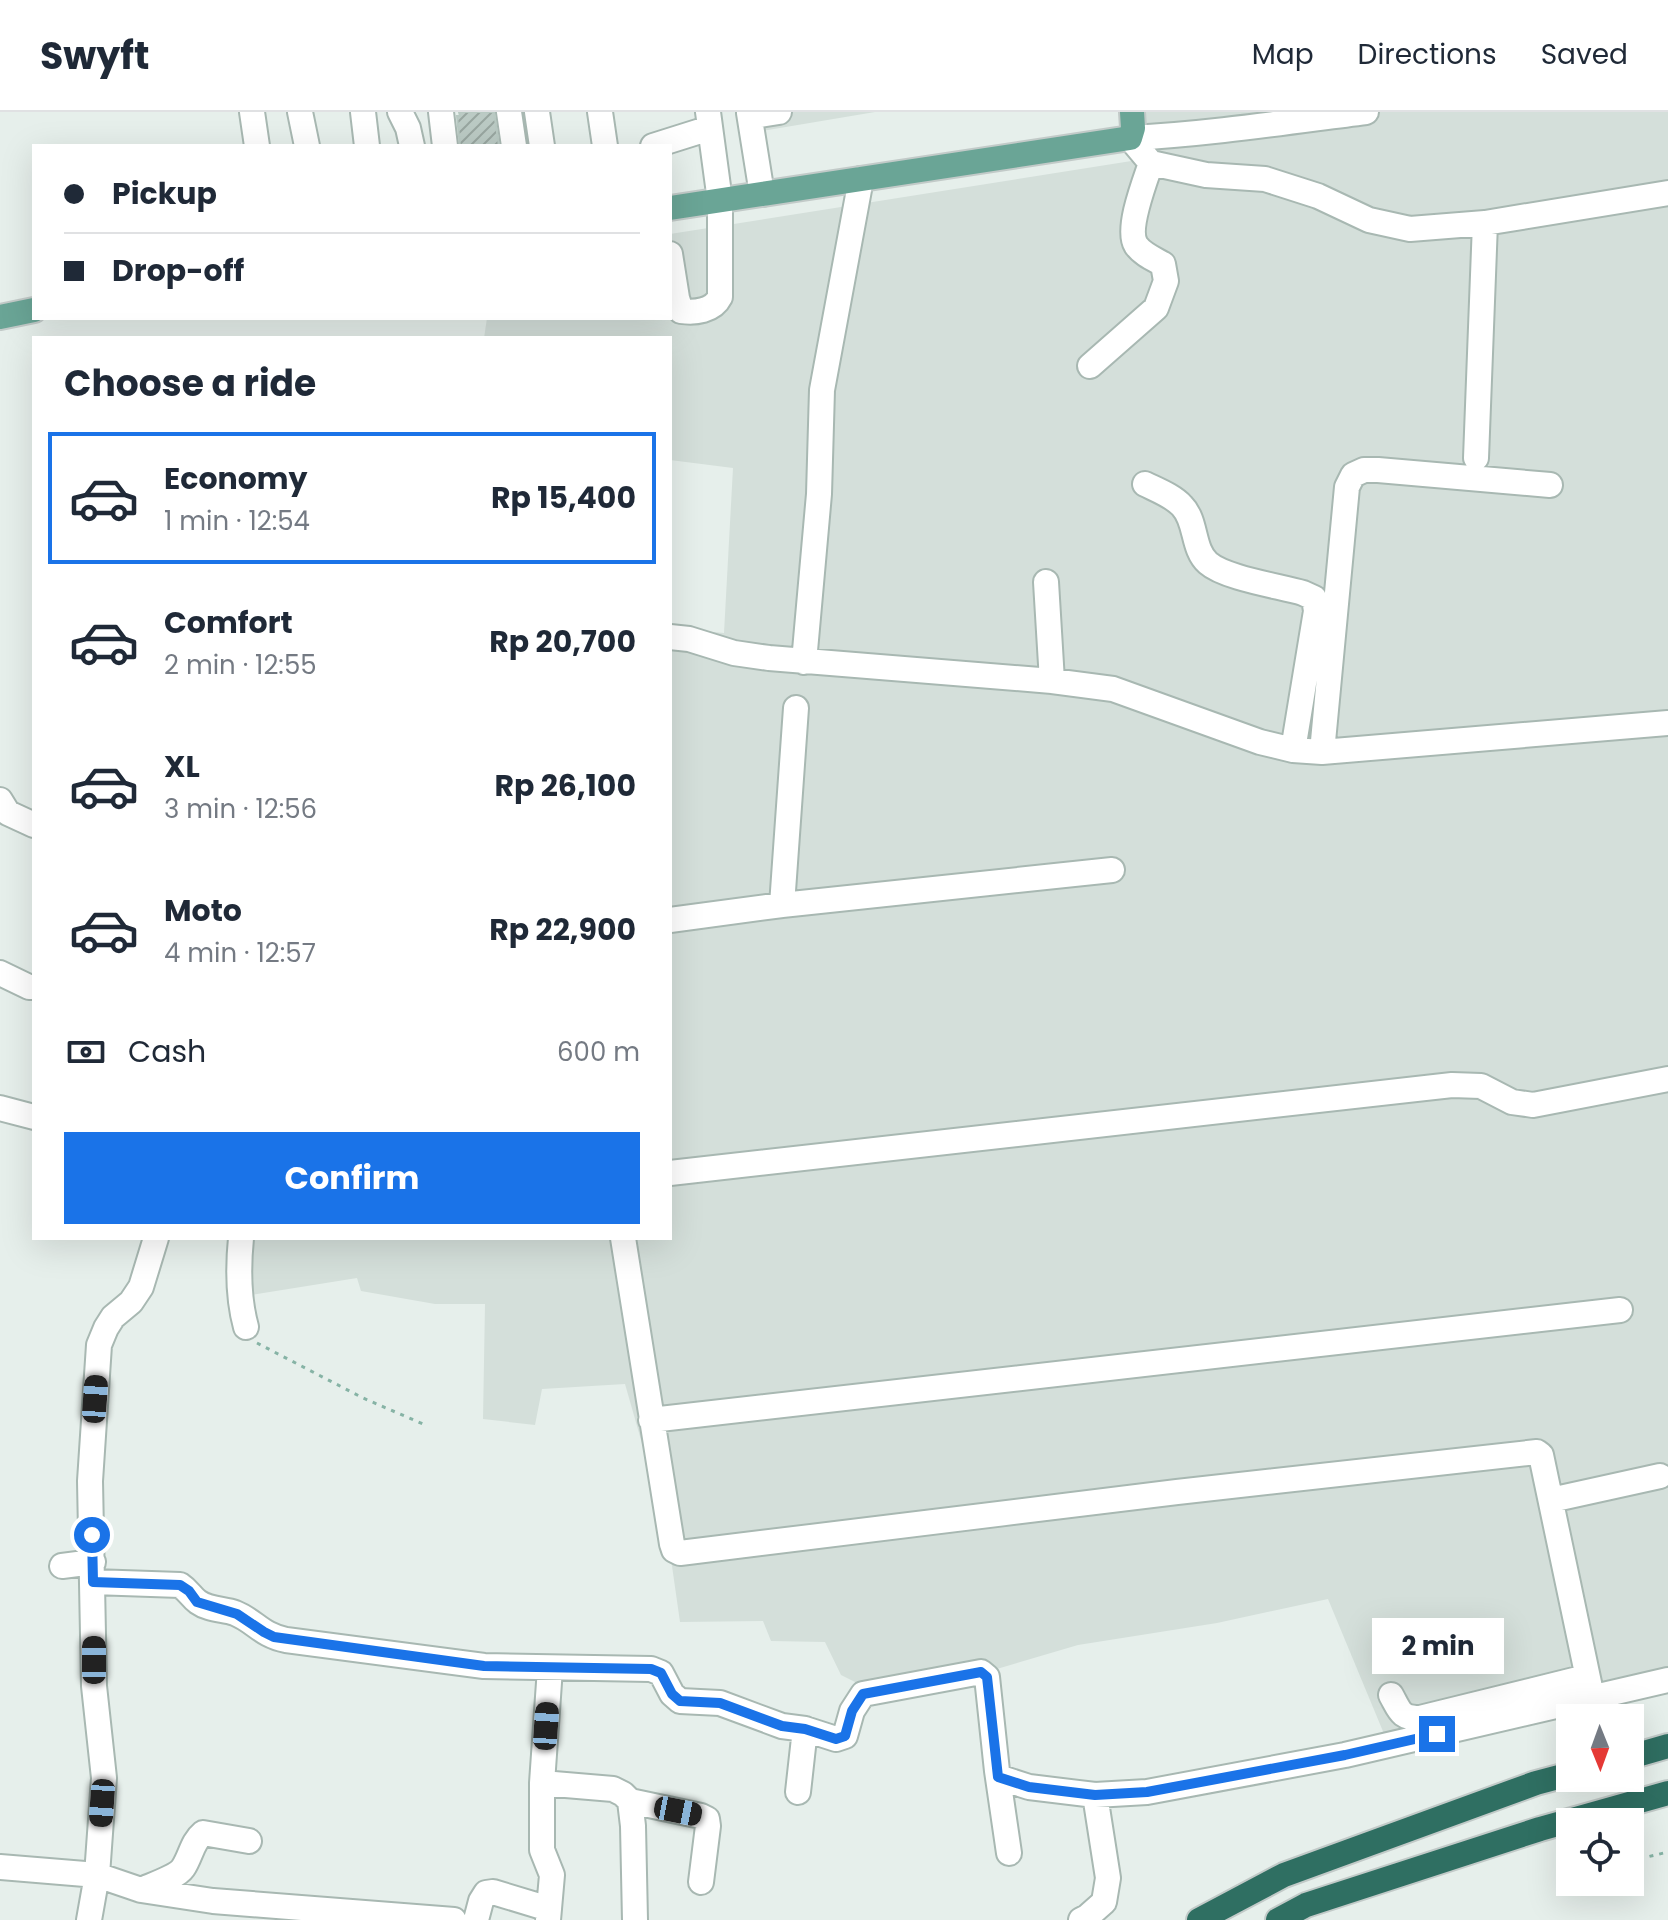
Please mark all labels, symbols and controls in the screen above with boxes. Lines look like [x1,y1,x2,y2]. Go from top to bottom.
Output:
text: Swyft [40,29,149,82]
text: Map [1252,35,1314,74]
text: Directions [1358,35,1497,74]
text: Saved [1541,35,1628,74]
text: Pickup [112,172,217,215]
text: Drop-off [112,249,244,292]
text: Choose a ride [64,358,316,409]
text: Economy [164,457,308,500]
icon: car [68,462,140,534]
text: Rp 15,400 [491,476,636,519]
text: 1 min · 12:54 [164,503,310,539]
text: Comfort [164,601,293,644]
icon: car [68,606,140,678]
text: Rp 20,700 [489,620,636,663]
text: 2 min · 12:55 [164,647,317,683]
text: XL [164,745,200,788]
icon: car [68,750,140,822]
text: Rp 26,100 [494,764,636,807]
text: 3 min · 12:56 [164,791,317,827]
text: Moto [164,889,242,932]
icon: car [68,894,140,966]
text: Rp 22,900 [489,908,636,951]
text: 4 min · 12:57 [164,935,316,971]
icon: cash [64,1030,108,1074]
text: Cash [128,1030,206,1073]
text: 600 m [557,1034,640,1070]
button: Confirm [64,1132,640,1224]
car [81,1374,109,1424]
route start [74,1517,110,1553]
callout: 2 min [1371,1618,1503,1674]
text: 2 min [1401,1628,1475,1664]
car [82,1636,106,1684]
car [532,1701,560,1751]
north arrow [1556,1704,1644,1792]
map controls [1556,1704,1644,1896]
route end [1419,1716,1455,1752]
car [88,1778,116,1828]
car [652,1795,704,1827]
button: locate [1556,1808,1644,1896]

